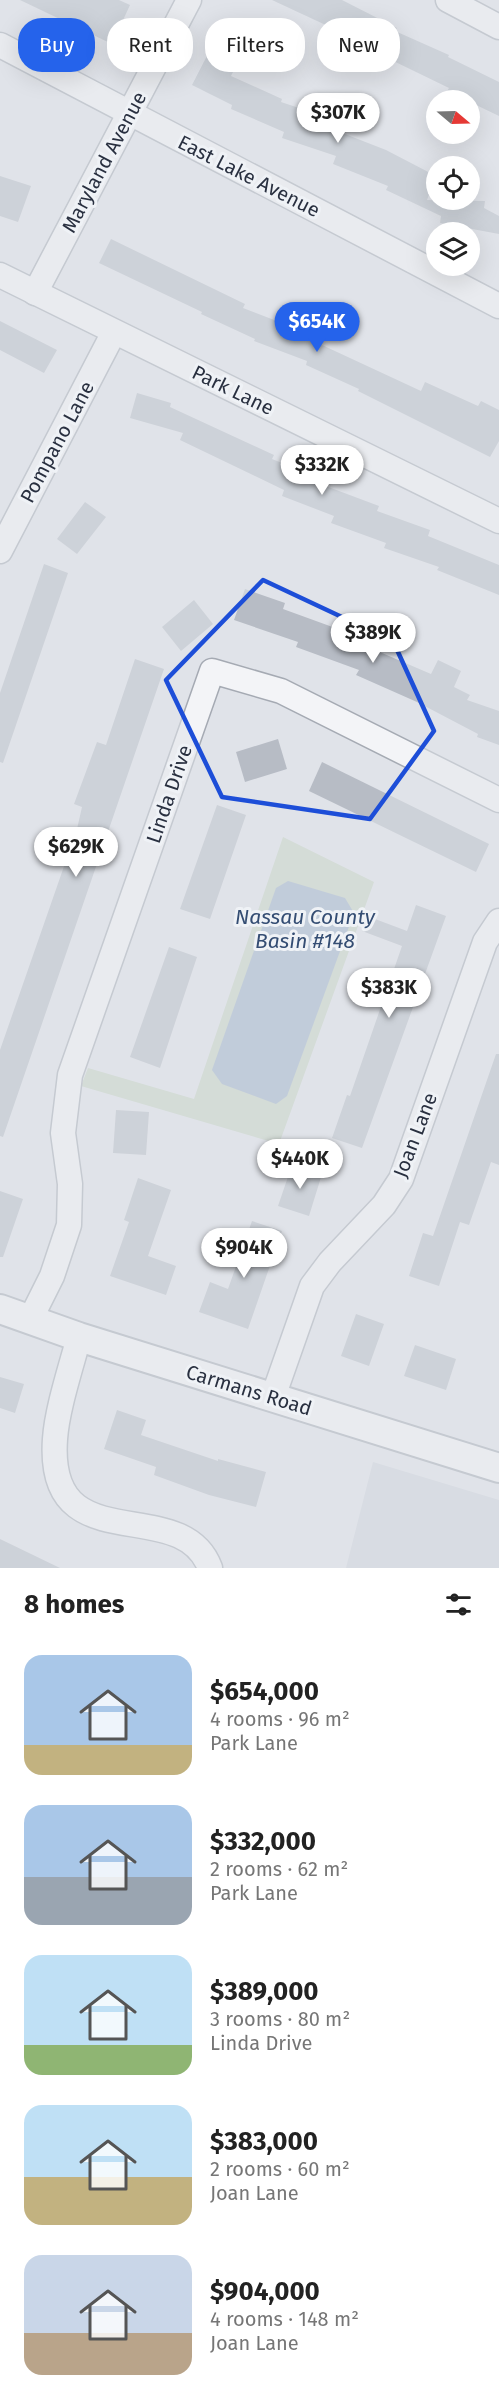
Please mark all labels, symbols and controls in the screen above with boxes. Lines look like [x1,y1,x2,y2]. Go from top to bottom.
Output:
chip: Buy [18,18,95,72]
chip: Rent [107,18,193,72]
chip: Filters [205,18,305,72]
chip: New [317,18,400,72]
street label: Maryland Avenue [57,87,151,237]
north arrow [426,90,480,144]
map controls [426,90,480,276]
pin: $307K [296,93,380,144]
text: $307K [311,100,365,124]
street label: East Lake Avenue [174,130,324,222]
button: locate [426,156,480,210]
button: layers [426,222,480,276]
pin: $654K [275,302,359,353]
text: $654K [289,309,345,333]
street label: Park Lane [188,360,278,420]
street label: Pompano Lane [15,377,99,507]
pin: $332K [280,445,364,496]
text: $332K [295,452,349,476]
pin: $389K [331,613,415,664]
text: $389K [345,620,401,644]
street label: Linda Drive [141,742,197,846]
pin: $629K [34,827,118,878]
text: $629K [48,834,104,858]
water label: Nassau County Basin #148 [235,904,376,954]
pin: $383K [347,968,431,1019]
text: $383K [361,975,417,999]
street label: Joan Lane [388,1089,442,1181]
pin: $440K [258,1139,342,1190]
text: $440K [271,1146,329,1170]
pin: $904K [202,1228,286,1279]
text: $904K [215,1235,273,1259]
street label: Carmans Road [183,1360,315,1420]
icon: filters [442,1588,475,1621]
text: 8 homes [24,1589,124,1620]
text: $654,000 [210,1676,319,1707]
icon: home [72,1679,144,1751]
text: 4 rooms · 96 m² [210,1707,350,1731]
text: Park Lane [210,1731,298,1755]
text: $332,000 [210,1826,316,1857]
icon: home [72,1829,144,1901]
text: 2 rooms · 62 m² [210,1857,348,1881]
text: Park Lane [210,1881,298,1905]
text: $389,000 [210,1976,319,2007]
icon: home [72,1979,144,2051]
text: 3 rooms · 80 m² [210,2007,350,2031]
text: Linda Drive [210,2031,312,2055]
text: $383,000 [210,2126,318,2157]
icon: home [72,2129,144,2201]
text: 2 rooms · 60 m² [210,2157,350,2181]
text: Joan Lane [210,2181,299,2205]
text: $904,000 [210,2276,320,2307]
icon: home [72,2279,144,2351]
text: 4 rooms · 148 m² [210,2307,359,2331]
text: Joan Lane [210,2331,299,2355]

